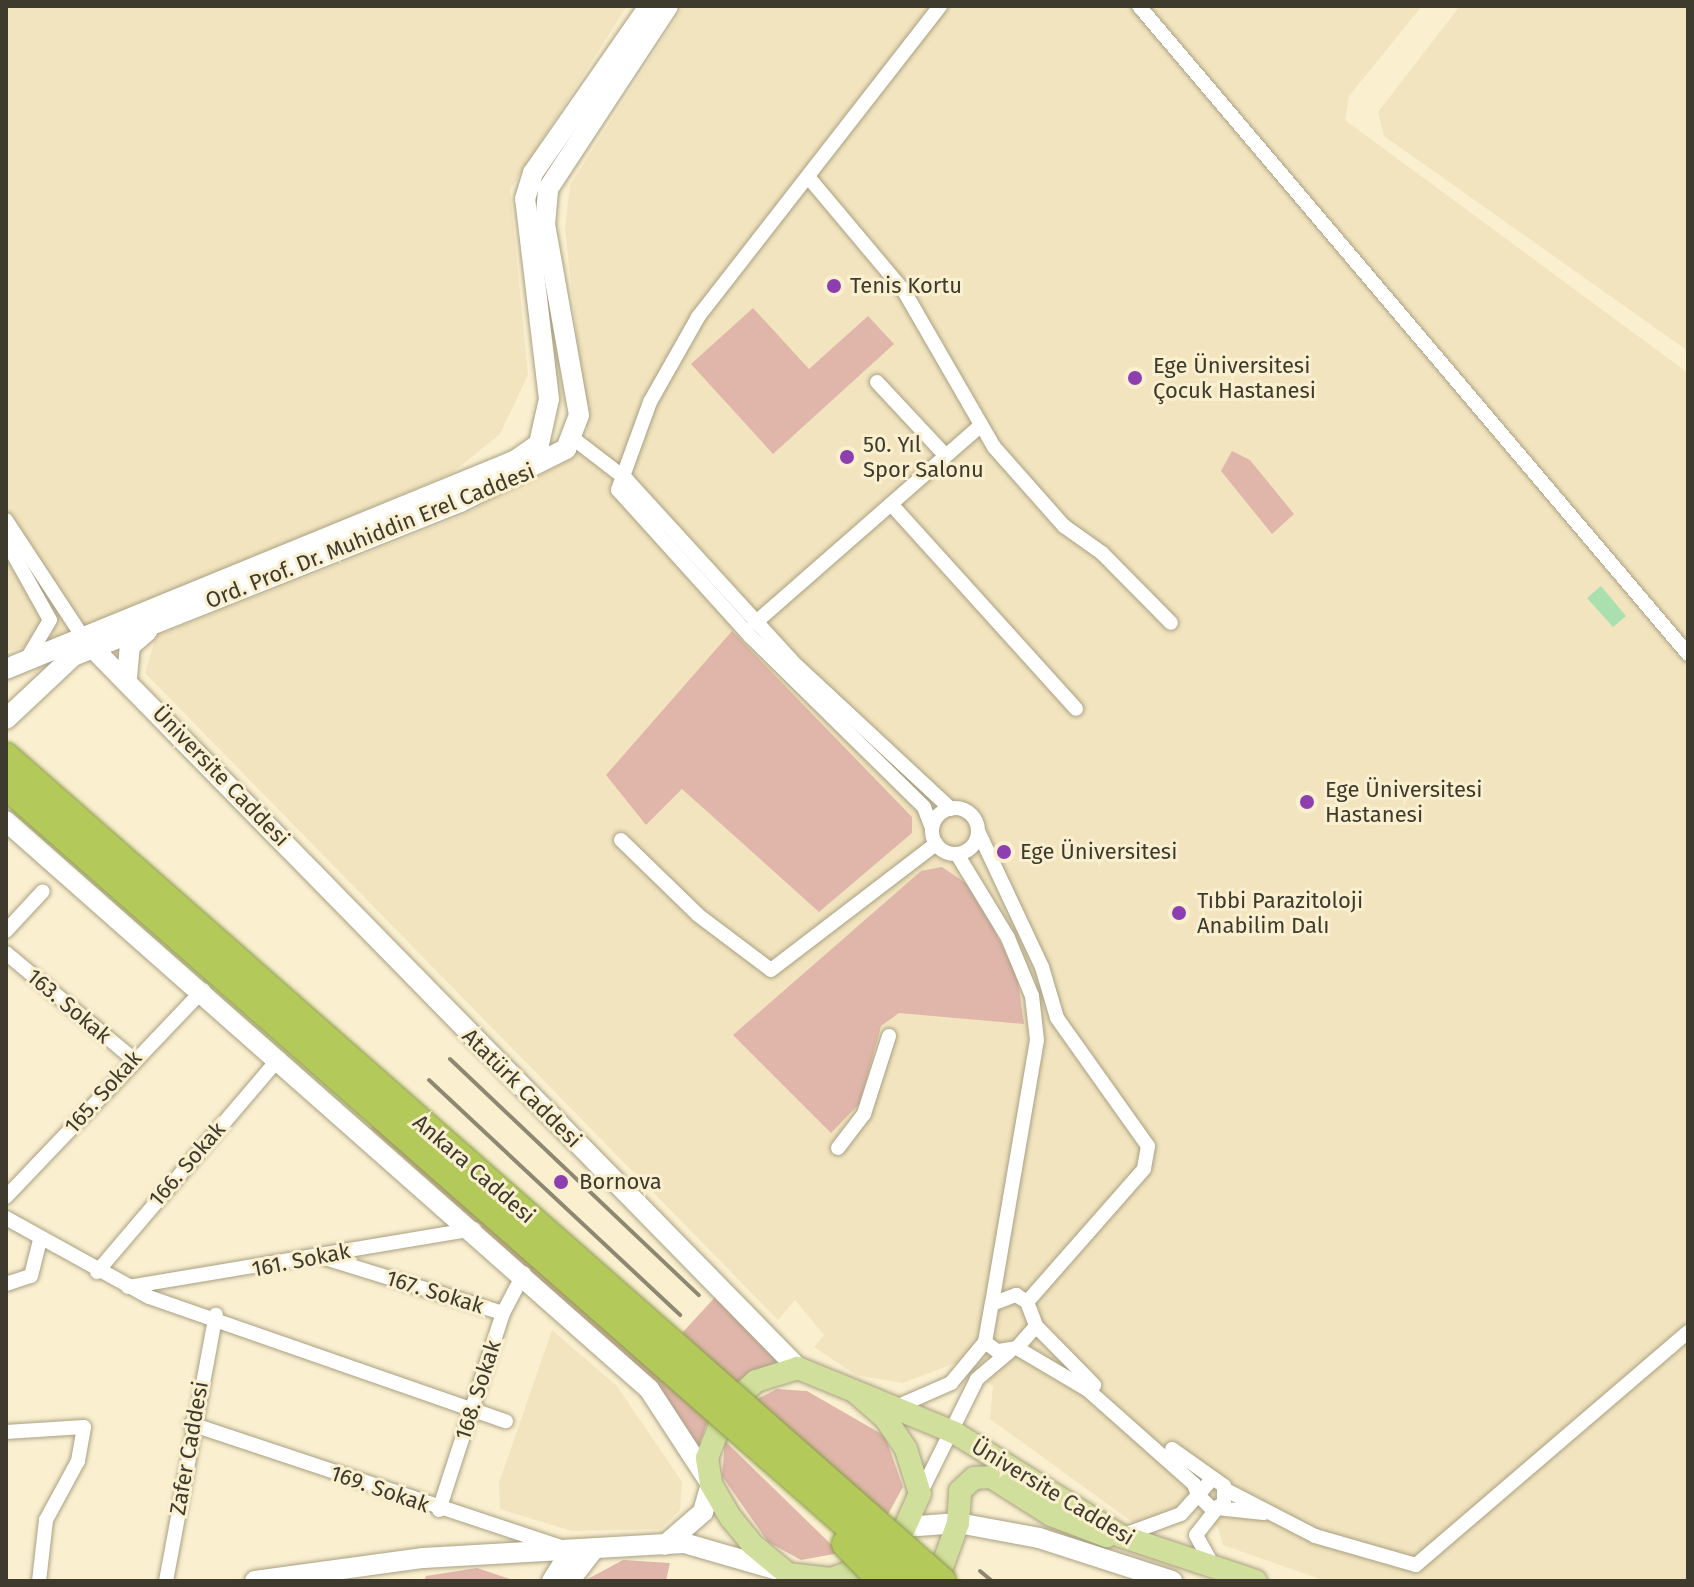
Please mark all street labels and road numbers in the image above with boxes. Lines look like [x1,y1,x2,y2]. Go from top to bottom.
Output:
street label: Ord. Prof. Dr. Muhiddin Erel Caddesi [202,458,538,614]
street label: Üniversite Caddesi [147,700,295,852]
street label: 163. Sokak [21,963,117,1049]
street label: Atatürk Caddesi [457,1023,587,1153]
street label: 165. Sokak [59,1045,147,1139]
street label: Ankara Caddesi [408,1109,540,1229]
street label: 166. Sokak [143,1116,231,1212]
street label: 161. Sokak [249,1238,353,1282]
street label: 167. Sokak [383,1265,487,1319]
street label: 168. Sokak [449,1337,507,1443]
street label: Zafer Caddesi [164,1379,214,1517]
street label: Üniversite Caddesi [967,1433,1139,1551]
street label: 169. Sokak [327,1460,433,1518]

